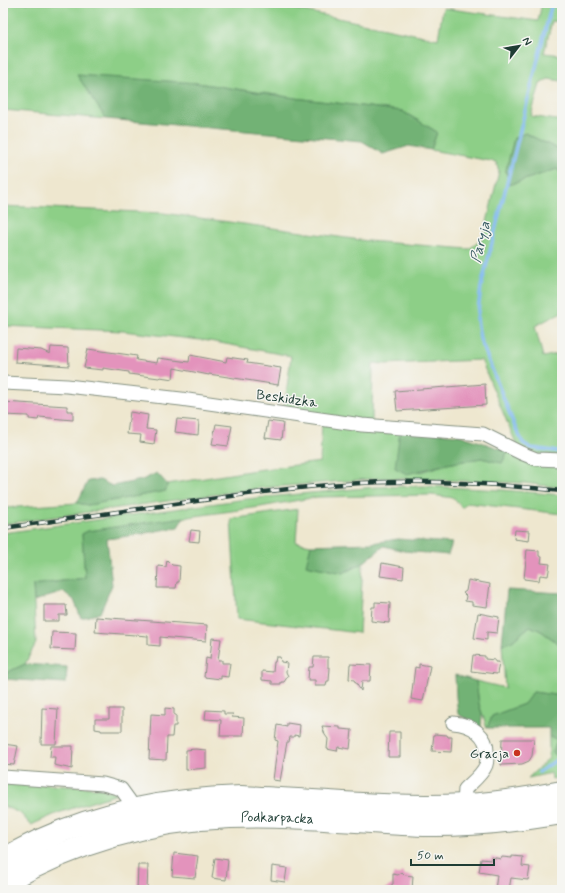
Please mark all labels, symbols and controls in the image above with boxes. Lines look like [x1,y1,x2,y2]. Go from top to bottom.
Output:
north arrow [499,26,539,66]
text: N [519,35,535,48]
water label: Paryja [466,219,496,265]
street label: Beskidzka [255,386,319,412]
place label: Gracja [470,745,509,763]
marker: Gracja [512,748,522,758]
street label: Podkarpacka [241,808,314,828]
scale bar [411,841,494,867]
text: 50 m [417,848,444,864]

